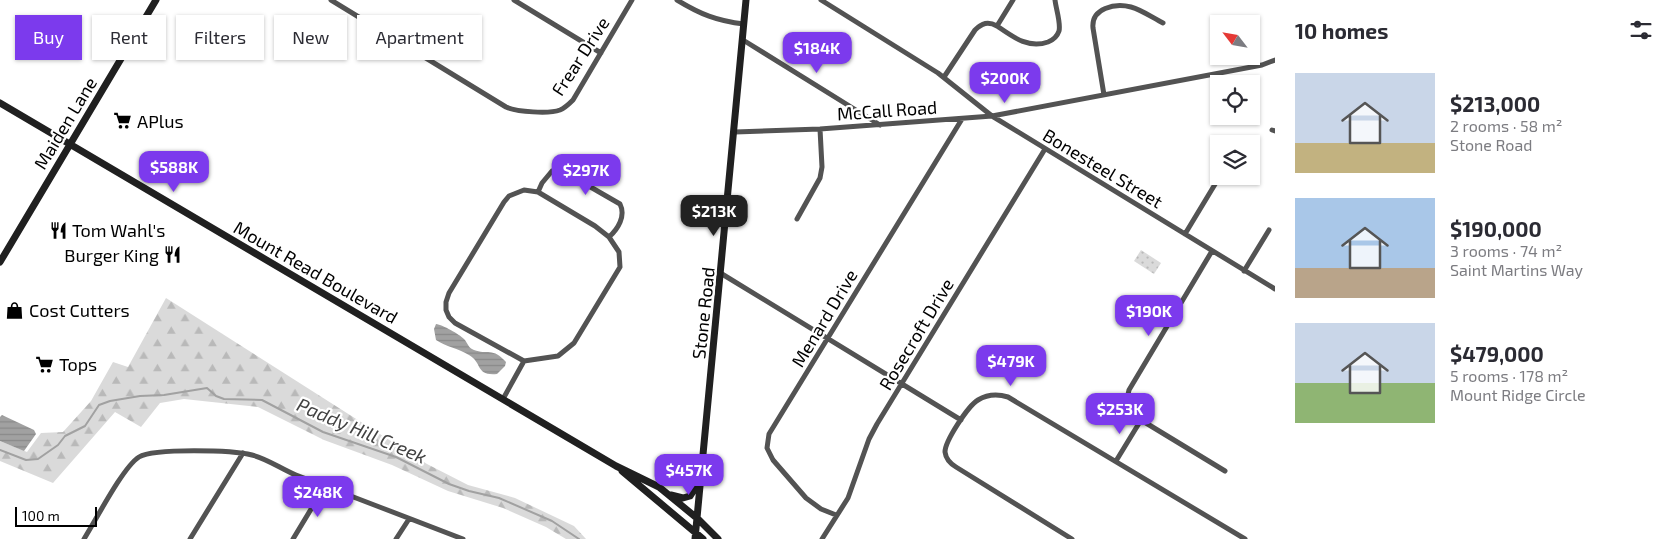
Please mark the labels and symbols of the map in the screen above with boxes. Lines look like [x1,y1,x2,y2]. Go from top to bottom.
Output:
street label: Frear Drive [546,12,614,100]
north arrow [1210,15,1260,65]
pin: $184K [782,32,852,74]
pin: $200K [970,62,1040,104]
street label: Maiden Lane [29,73,101,173]
street label: McCall Road [836,96,938,124]
place label: APlus [137,110,184,132]
supermarket icon: APlus [113,111,133,131]
street label: Bonesteel Street [1039,124,1167,212]
pin: $588K [139,150,209,193]
pin: $297K [551,154,621,196]
pin: $213K [679,194,749,237]
street label: Mount Read Boulevard [230,216,402,328]
place label: Tom Wahl's [72,219,165,241]
restaurant icon: Tom Wahl's [48,220,68,240]
place label: Burger King [64,244,159,266]
restaurant icon: Burger King [163,245,183,265]
street label: Menard Drive [786,265,862,371]
street label: Stone Road [687,266,719,360]
street label: Rosecroft Drive [874,274,958,394]
pin: $190K [1114,294,1184,337]
place label: Cost Cutters [29,299,130,321]
shop icon: Cost Cutters [5,300,25,320]
pin: $479K [976,344,1046,387]
place label: Tops [59,353,97,375]
supermarket icon: Tops [35,354,55,374]
water label: Paddy Hill Creek [293,392,430,469]
pin: $253K [1085,392,1155,435]
pin: $457K [654,454,724,496]
pin: $248K [283,476,353,518]
scale bar [15,504,98,527]

